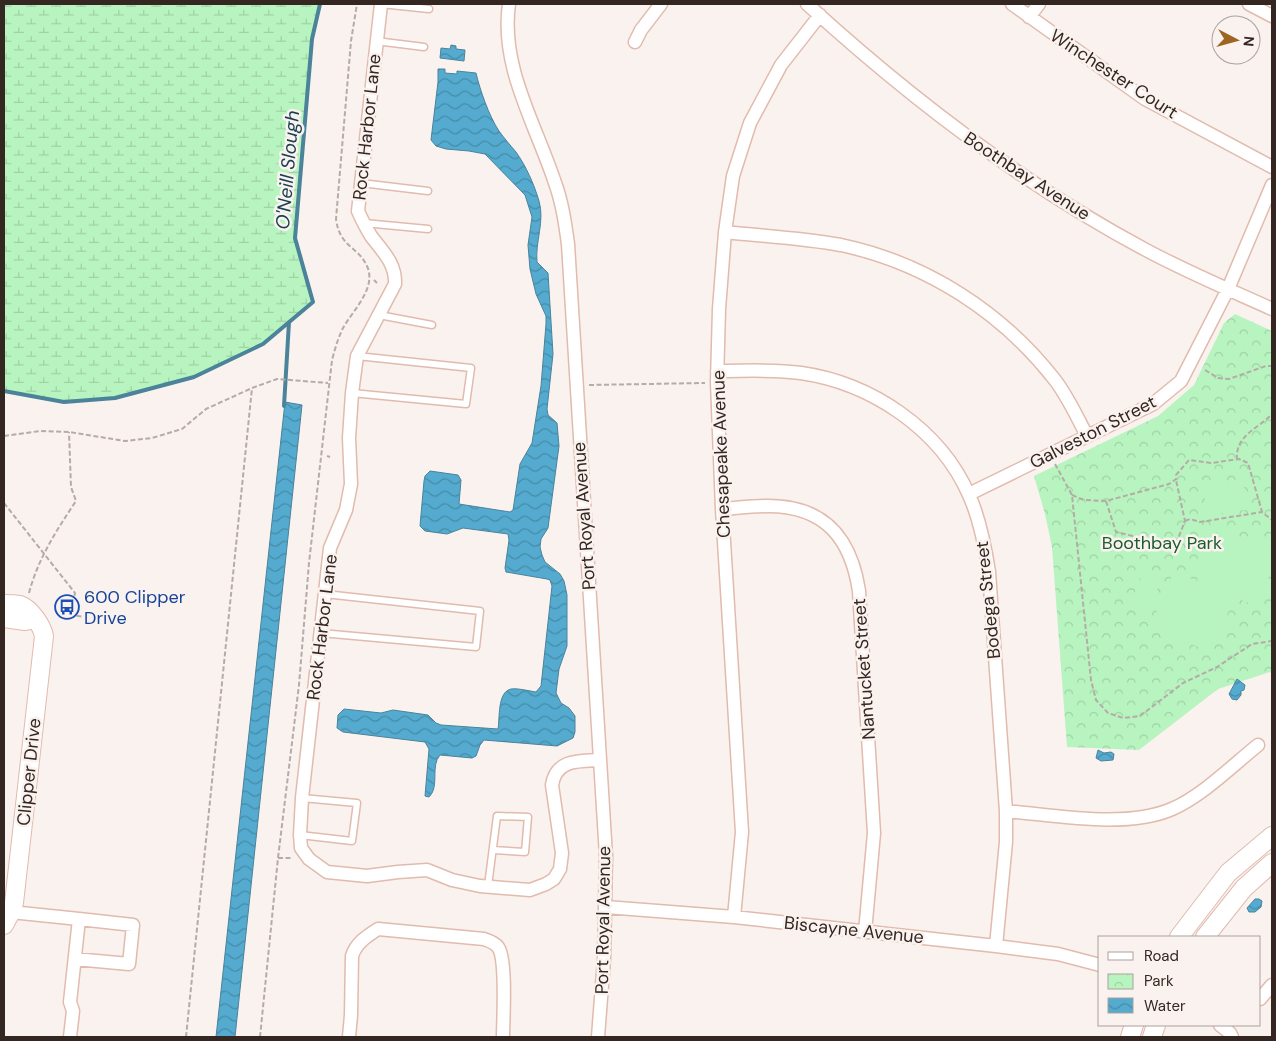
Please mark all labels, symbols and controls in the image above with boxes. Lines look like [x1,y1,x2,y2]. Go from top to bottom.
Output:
north arrow [1211,15,1261,65]
street label: Winchester Court [1046,24,1182,124]
text: N [1239,35,1258,47]
street label: Rock Harbor Lane [347,53,387,201]
water label: O'Neill Slough [270,109,305,231]
street label: Boothbay Avenue [959,126,1095,226]
street label: Chesapeake Avenue [706,370,736,538]
street label: Galveston Street [1026,390,1160,474]
street label: Port Royal Avenue [567,441,601,591]
park label: Boothbay Park [1102,531,1222,555]
street label: Bodega Street [970,540,1006,660]
street label: Rock Harbor Lane [301,553,343,701]
place label: 600 Clipper Drive [84,585,186,630]
bus stop icon: 600 Clipper Drive [54,594,80,620]
street label: Nantucket Street [847,598,881,740]
street label: Clipper Drive [11,717,47,827]
street label: Port Royal Avenue [590,846,616,994]
street label: Biscayne Avenue [783,911,925,949]
legend [1098,936,1261,1026]
text: Road [1144,946,1179,966]
text: Park [1144,971,1174,991]
text: Water [1144,996,1186,1016]

